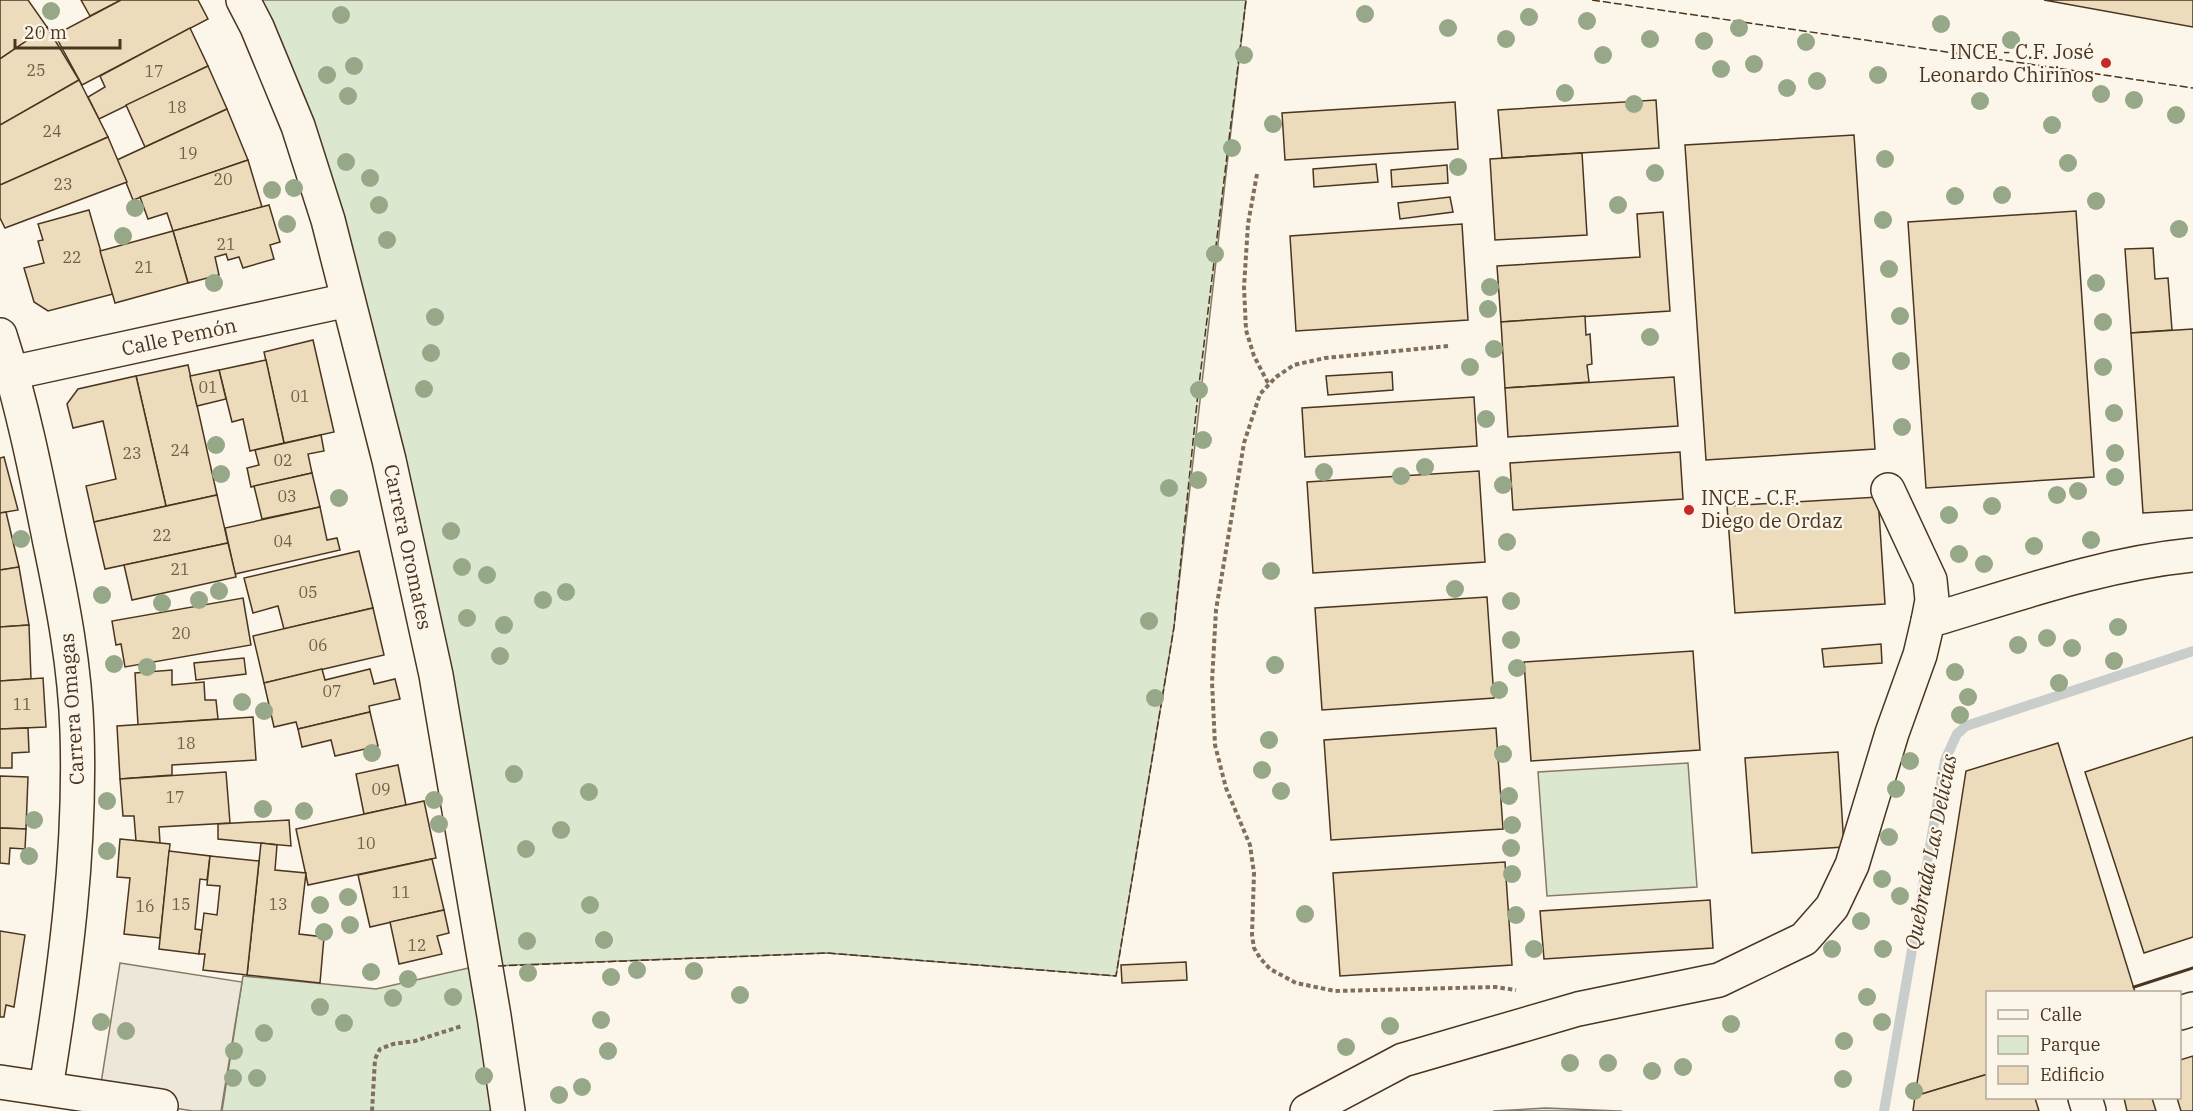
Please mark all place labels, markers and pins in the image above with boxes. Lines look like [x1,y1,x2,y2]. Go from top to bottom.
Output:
place label: INCE - C.F. José Leonardo Chirinos [1919,38,2094,88]
marker: INCE - C.F. José Leonardo Chirinos [2099,56,2113,70]
place label: INCE - C.F. Diego de Ordaz [1701,484,1843,534]
marker: INCE - C.F. Diego de Ordaz [1682,503,1696,517]

